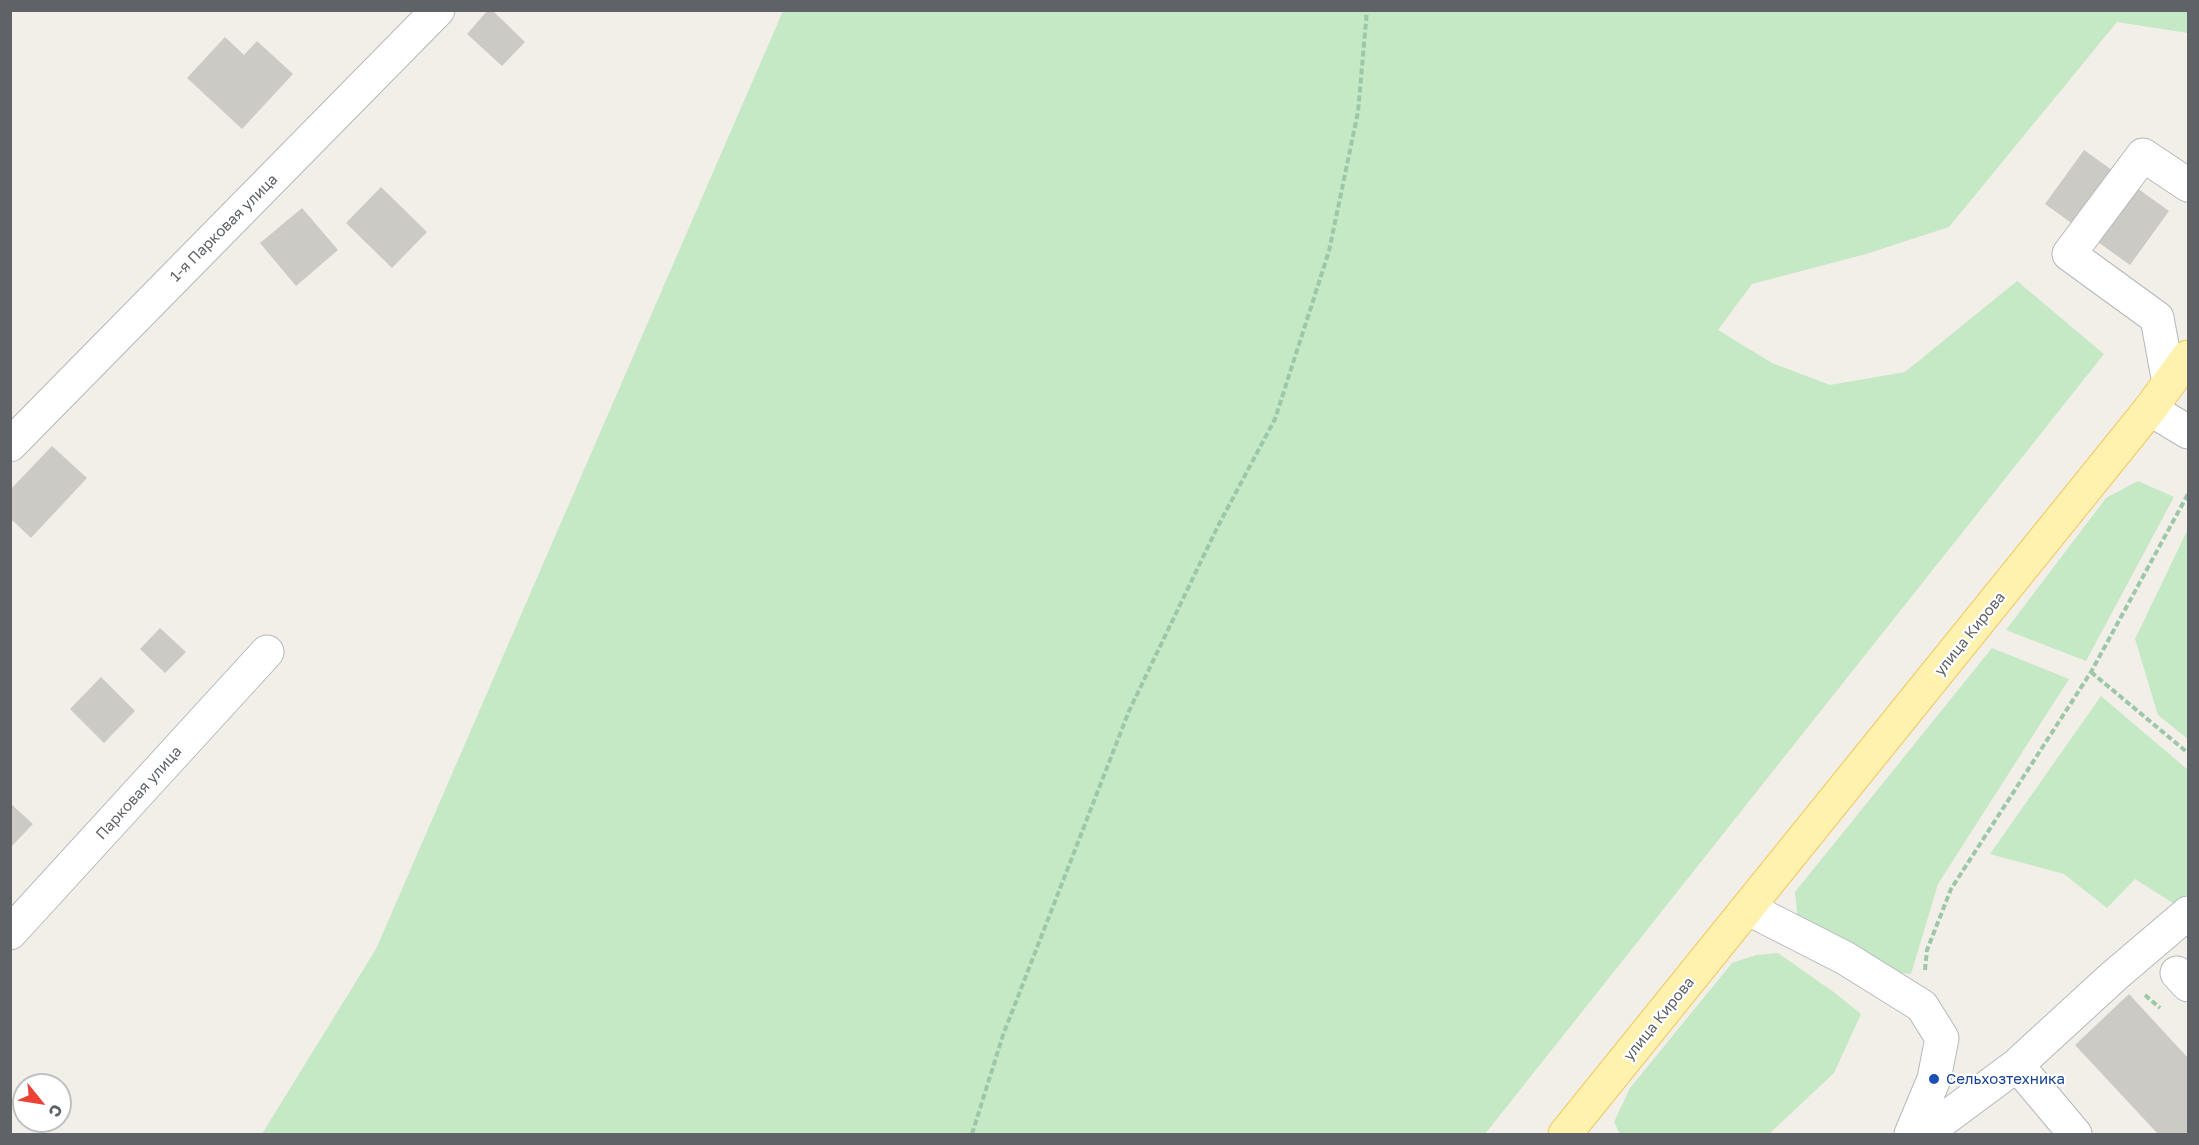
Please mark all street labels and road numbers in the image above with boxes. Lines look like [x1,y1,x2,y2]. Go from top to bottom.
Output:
street label: 1-я Парковая улица [166,170,282,286]
street label: улица Кирова [1931,588,2009,680]
street label: Парковая улица [92,743,186,843]
street label: улица Кирова [1620,973,1698,1065]

